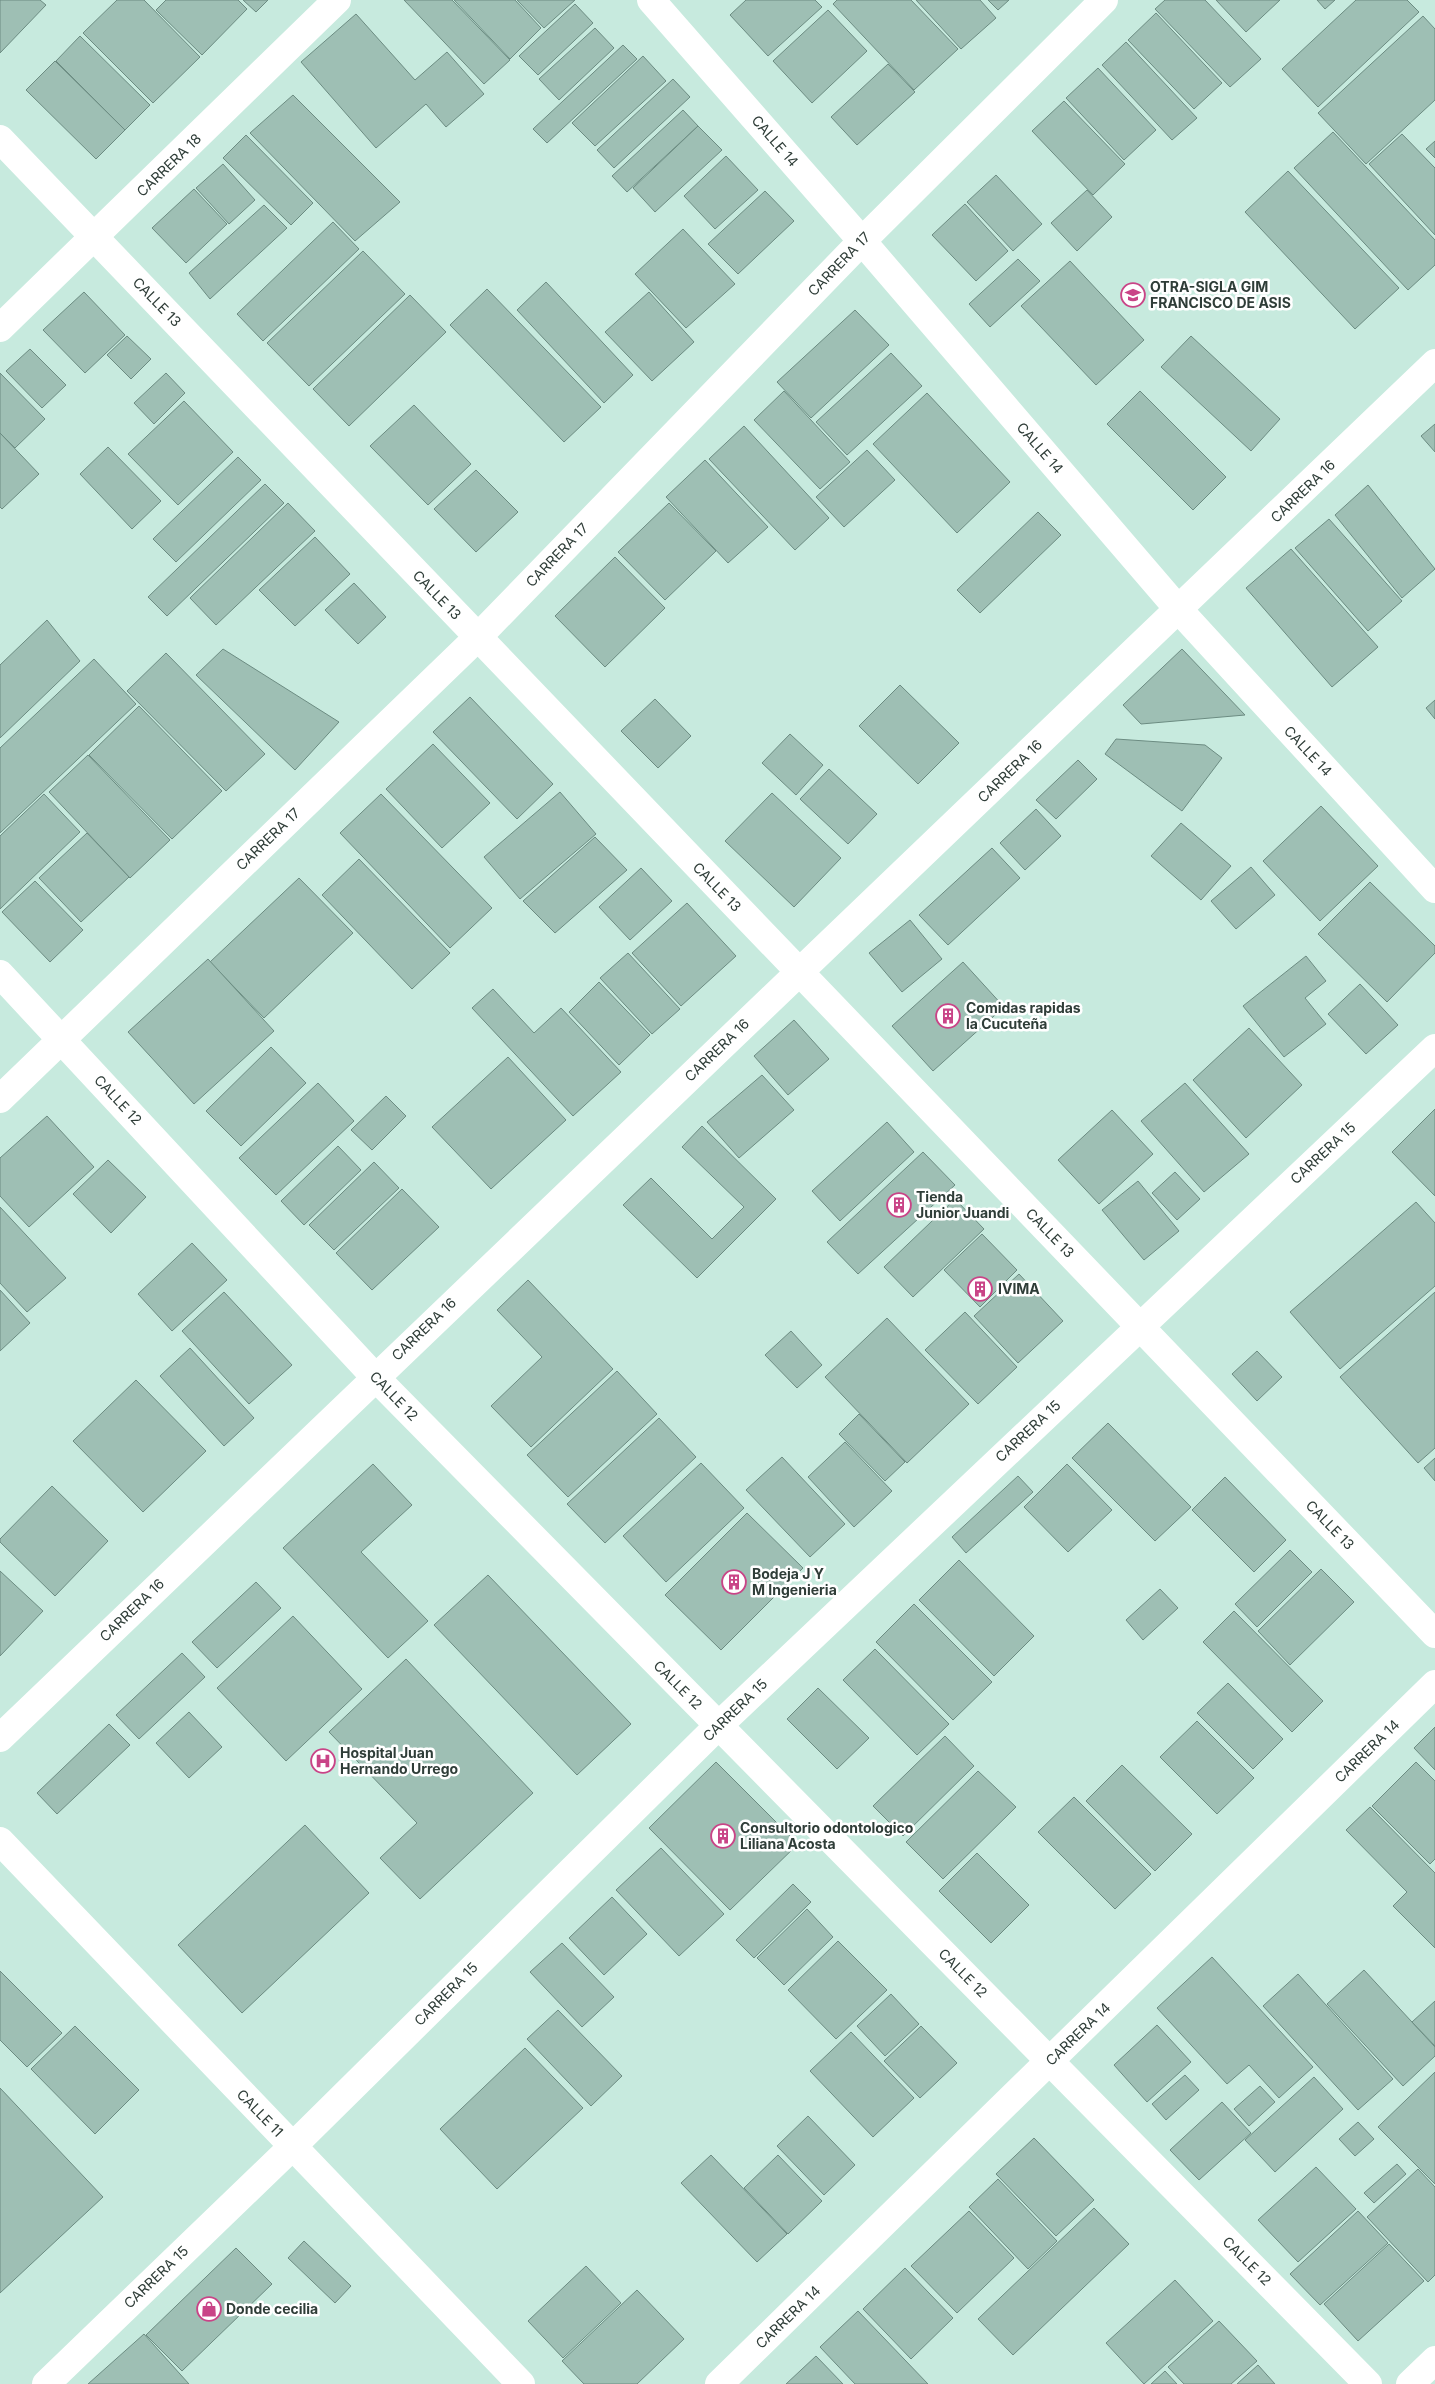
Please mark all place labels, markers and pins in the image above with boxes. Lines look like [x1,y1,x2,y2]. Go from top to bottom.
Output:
place label: OTRA-SIGLA GIM FRANCISCO DE ASIS [1150,278,1291,311]
school or university icon: OTRA-SIGLA GIM FRANCISCO DE ASIS [1120,282,1146,308]
place label: Comidas rapidas la Cucuteña [966,999,1081,1032]
building icon: Comidas rapidas la Cucuteña [935,1003,961,1029]
place label: Tienda Junior Juandi [916,1188,1010,1221]
building icon: Tienda Junior Juandi [886,1192,912,1218]
building icon: IVIMA [967,1276,993,1302]
place label: IVIMA [998,1280,1040,1297]
place label: Bodeja J Y M Ingenieria [752,1565,837,1598]
building icon: Bodeja J Y M Ingenieria [721,1569,747,1595]
place label: Hospital Juan Hernando Urrego [340,1744,458,1777]
hospital icon: Hospital Juan Hernando Urrego [310,1748,336,1774]
place label: Consultorio odontologico Liliana Acosta [740,1819,914,1852]
building icon: Consultorio odontologico Liliana Acosta [710,1823,736,1849]
shop icon: Donde cecilia [196,2296,222,2322]
place label: Donde cecilia [226,2300,318,2317]

